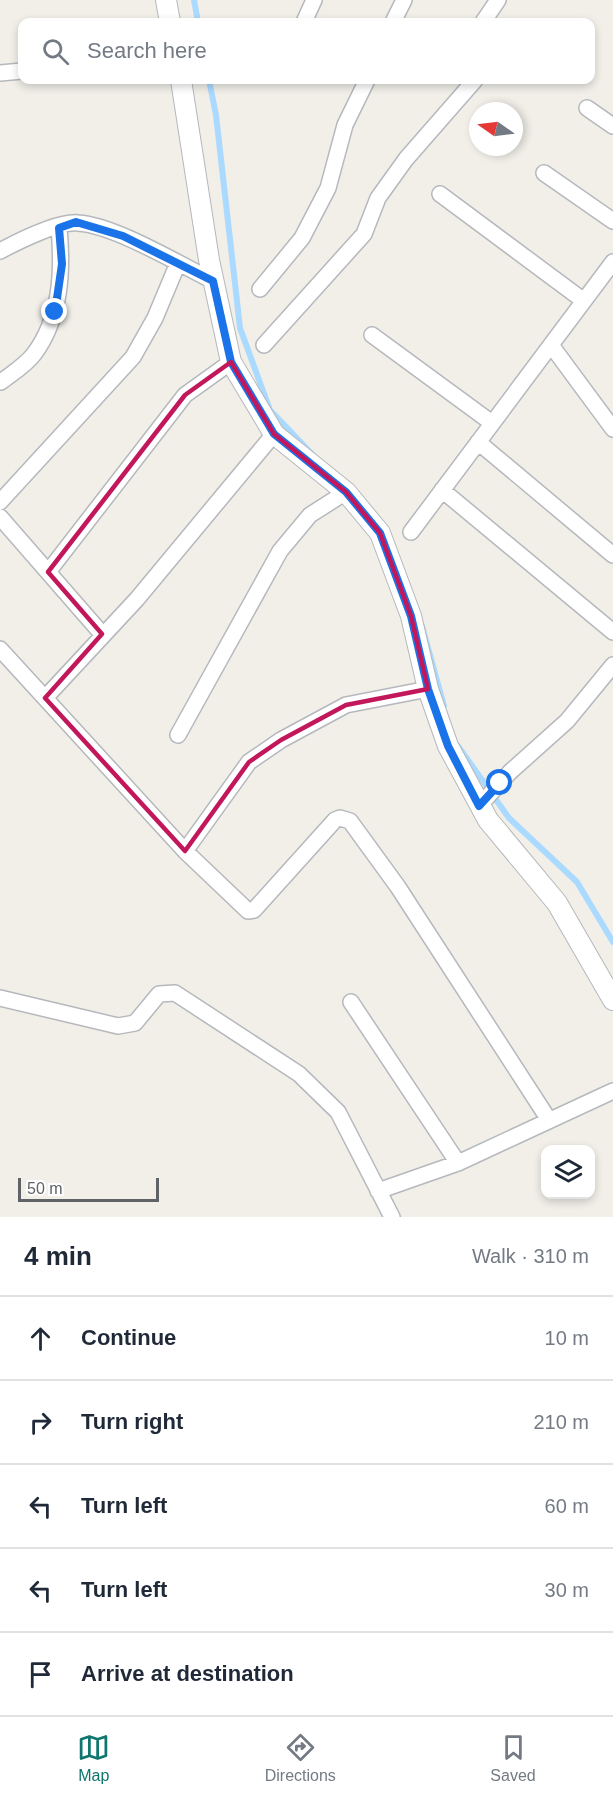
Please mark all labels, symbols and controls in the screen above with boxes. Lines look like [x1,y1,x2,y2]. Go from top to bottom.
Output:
search box [18,18,595,84]
icon: search [39,35,72,68]
text: Search here [87,38,207,63]
north arrow [469,102,523,156]
route end [41,298,67,324]
route start [486,769,512,795]
map controls [541,1145,595,1199]
button: layers [541,1145,595,1199]
scale bar [18,1175,159,1202]
text: 50 m [27,1180,63,1197]
text: 4 min [24,1241,92,1271]
text: Walk · 310 m [472,1245,589,1267]
icon: ahead [24,1322,57,1355]
text: Continue [81,1325,176,1350]
text: 10 m [545,1327,589,1349]
icon: right [24,1406,57,1439]
text: Turn right [81,1409,183,1434]
text: 210 m [533,1411,589,1433]
icon: left [24,1490,57,1523]
text: Turn left [81,1493,167,1518]
text: 60 m [545,1495,589,1517]
icon: left [24,1574,57,1607]
text: Turn left [81,1577,167,1602]
text: 30 m [545,1579,589,1601]
icon: arrive [24,1658,57,1691]
text: Arrive at destination [81,1661,294,1686]
tab: Map [77,1731,110,1785]
tab: Directions [265,1731,336,1785]
tab: Saved [490,1731,536,1785]

